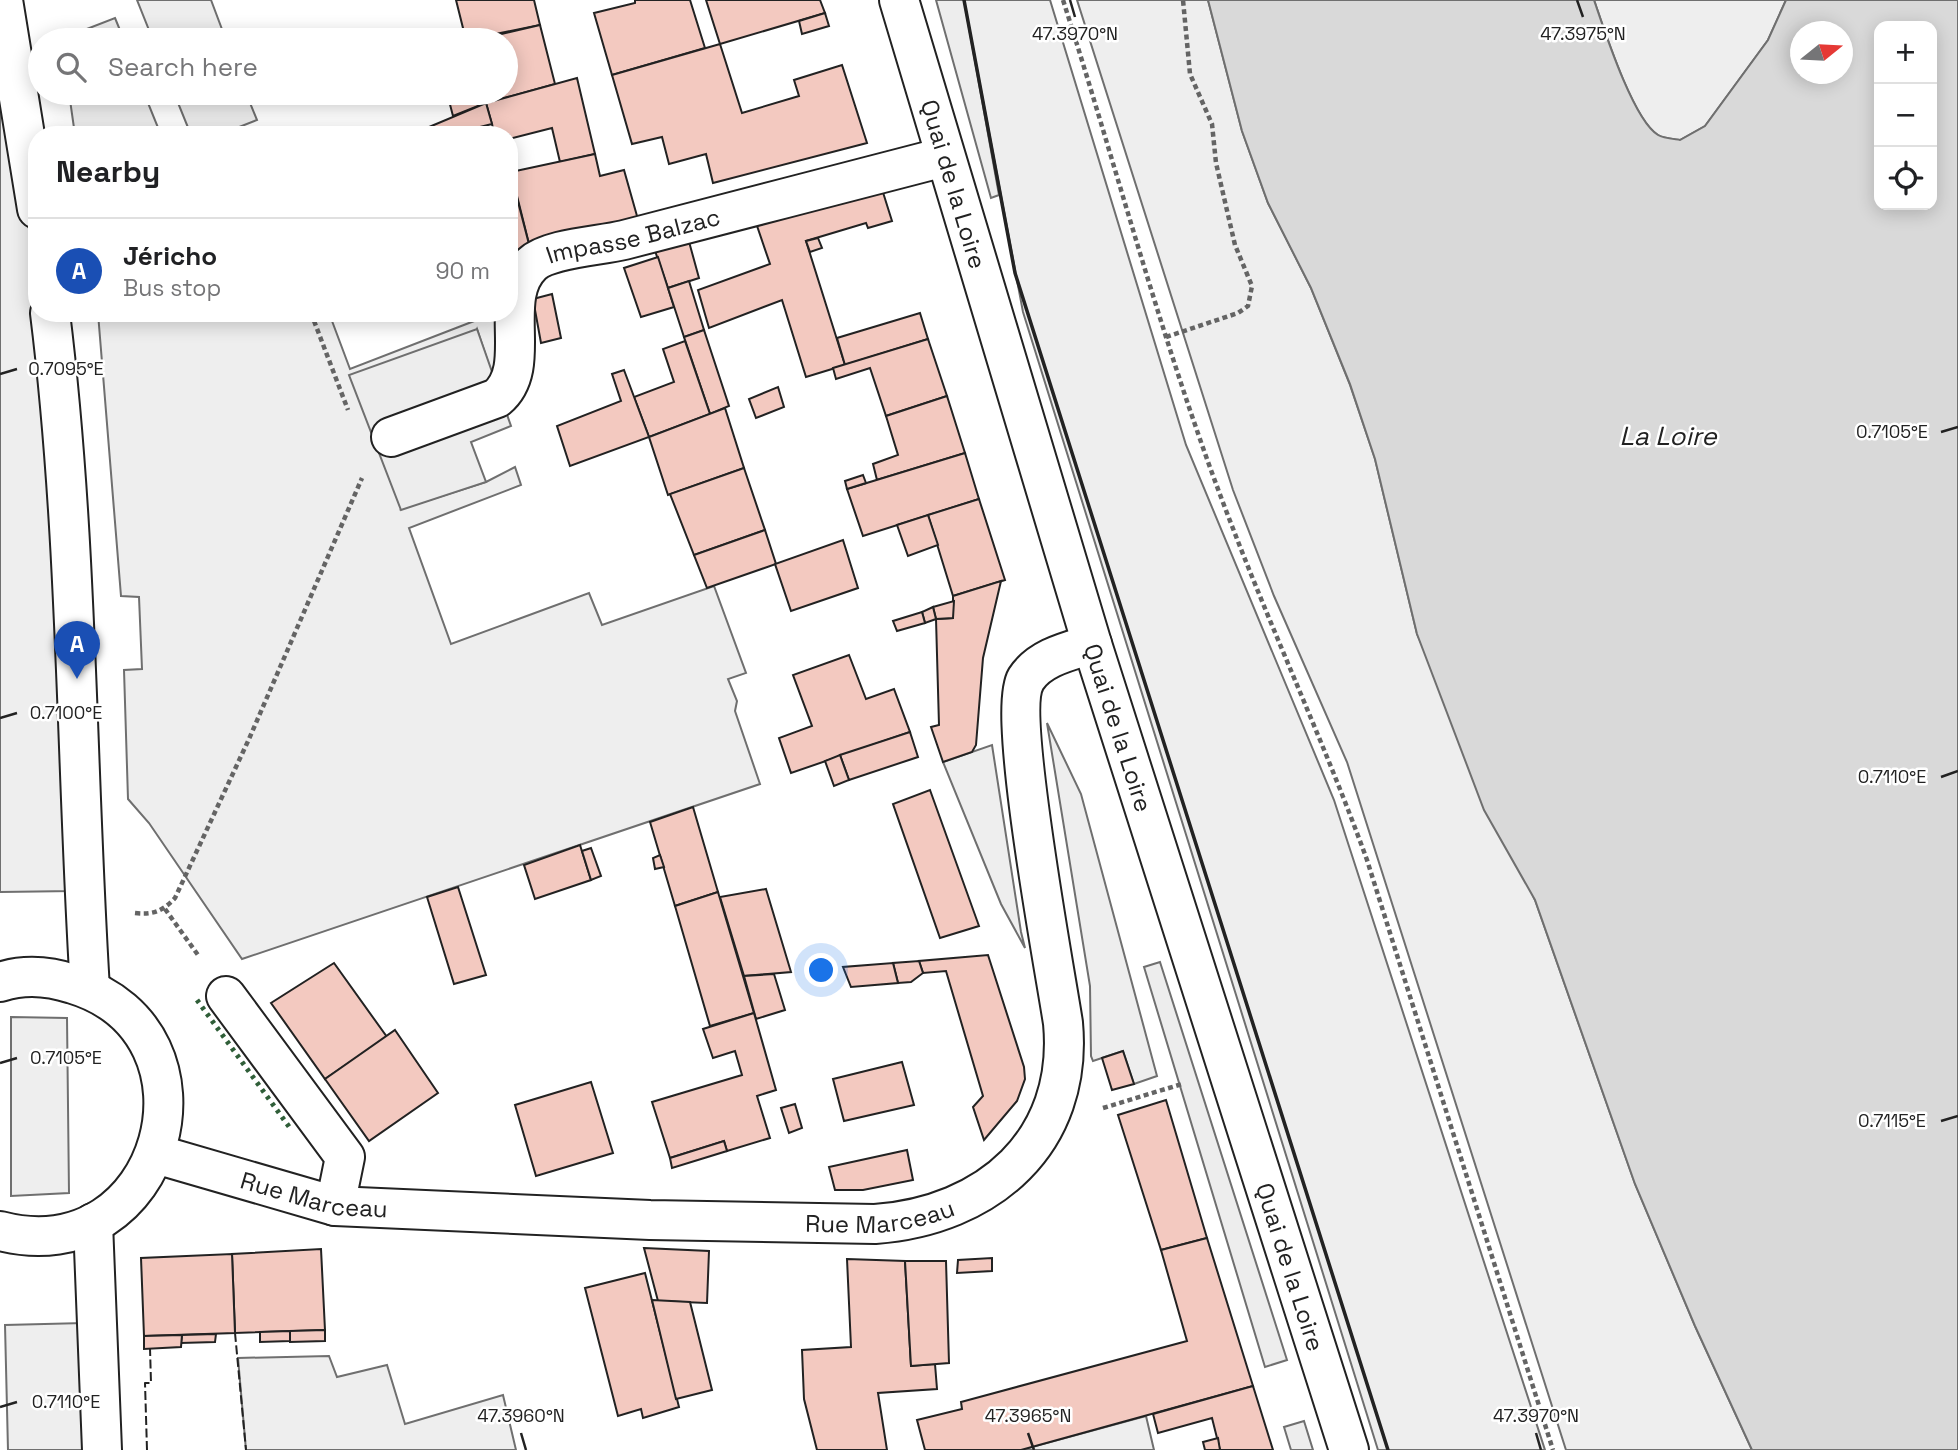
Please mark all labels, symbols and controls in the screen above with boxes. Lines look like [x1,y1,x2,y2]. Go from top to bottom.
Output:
north arrow [1790,21,1853,84]
map controls [1874,21,1937,210]
button: + [1874,21,1937,84]
text: 47.3970°N [1032,22,1118,45]
text: 47.3975°N [1540,22,1626,45]
search box [28,28,518,105]
icon: search [52,48,90,86]
text: Search here [108,50,258,84]
button: − [1874,84,1937,147]
street label: Quai de la Loire [914,96,994,272]
button: locate [1874,147,1937,210]
text: Nearby [56,152,160,191]
street label: Impasse Balzac [542,200,723,270]
text: Jéricho [123,239,217,273]
text: A [72,256,86,286]
text: 90 m [435,256,490,286]
text: Bus stop [123,273,221,303]
text: 0.7095°E [28,357,104,380]
water label: La Loire [1619,419,1718,453]
text: 0.7105°E [1856,420,1928,443]
pin: A [54,621,100,679]
street label: Quai de la Loire [1077,639,1160,816]
text: 0.7100°E [30,701,102,724]
text: 0.7110°E [1858,765,1926,788]
your location [804,953,838,987]
text: 0.7105°E [30,1046,102,1069]
text: 0.7115°E [1858,1109,1926,1132]
street label: Rue Marceau [237,1164,388,1224]
street label: Quai de la Loire [1249,1179,1332,1355]
street label: Rue Marceau [805,1192,959,1240]
text: 0.7110°E [32,1390,100,1413]
text: 47.3960°N [477,1404,565,1427]
text: 47.3965°N [985,1404,1071,1427]
text: 47.3970°N [1493,1404,1579,1427]

